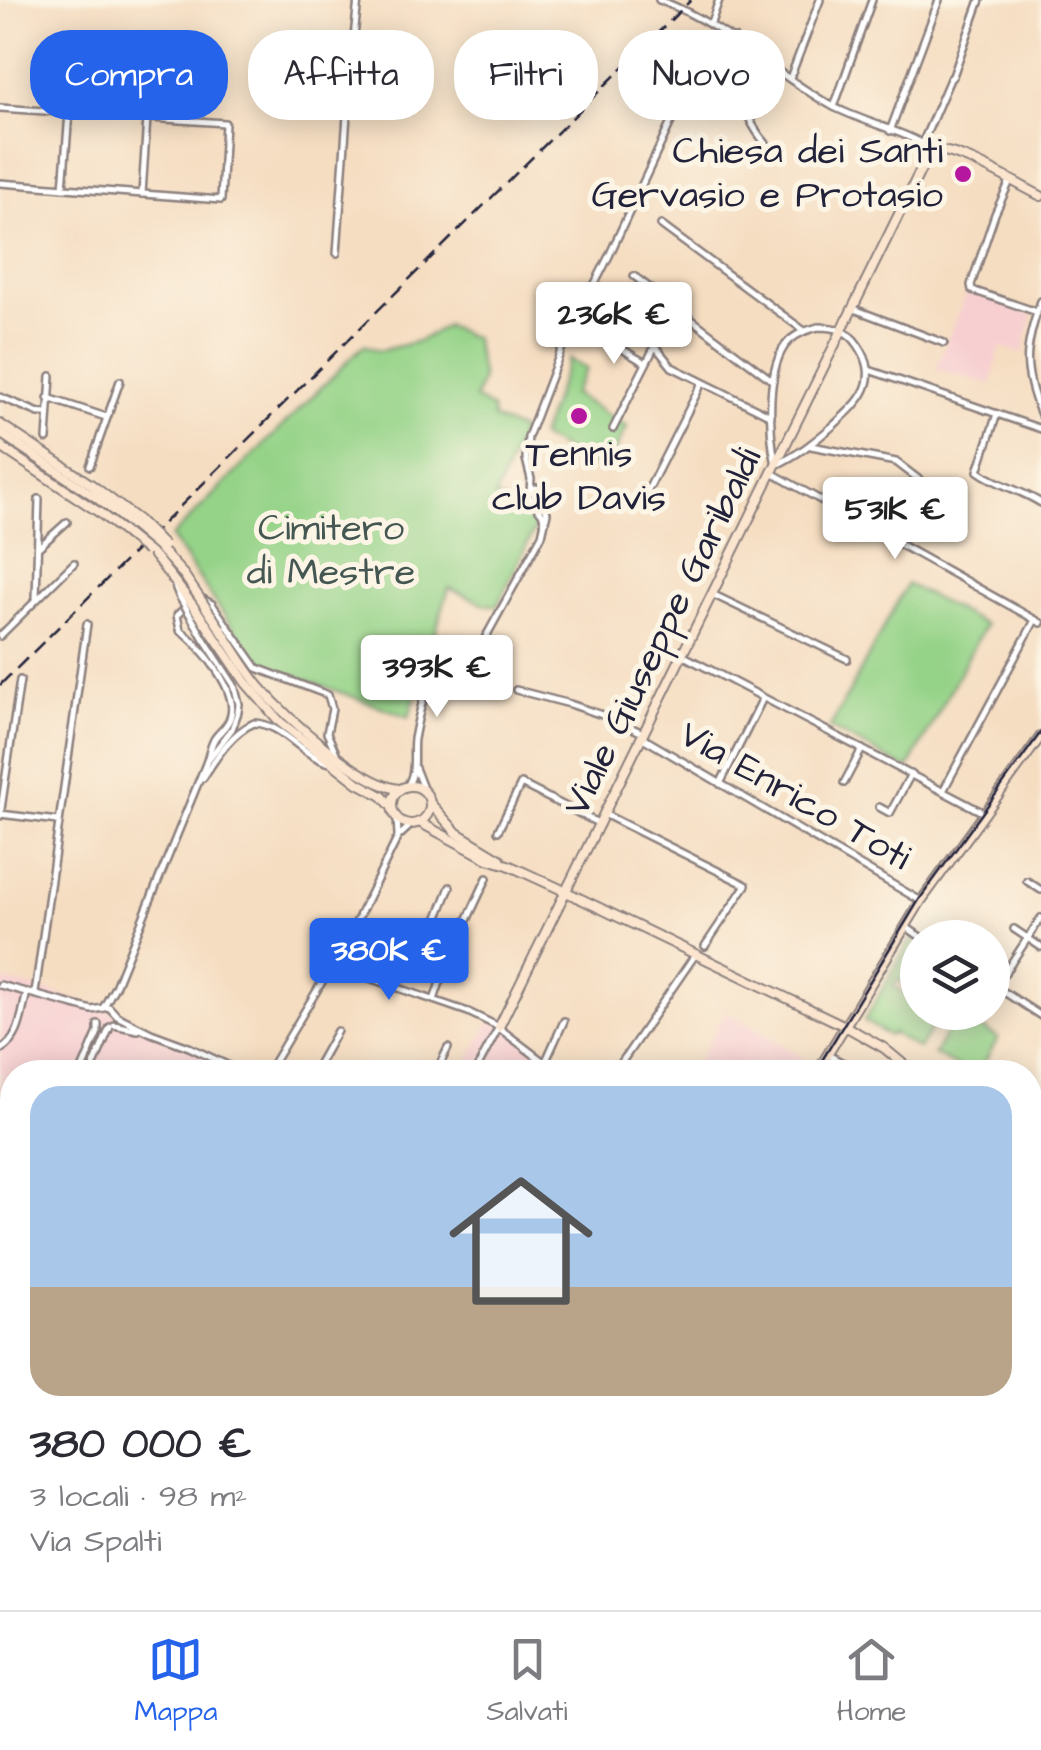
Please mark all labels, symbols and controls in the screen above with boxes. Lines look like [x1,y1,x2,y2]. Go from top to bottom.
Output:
chip: Compra [30,30,228,120]
chip: Affitta [248,30,434,120]
chip: Filtri [454,30,598,120]
chip: Nuovo [618,30,785,120]
place label: Chiesa dei Santi Gervasio e Protasio [591,126,943,222]
marker: Chiesa dei Santi Gervasio e Protasio [952,163,974,185]
pin: 236K € [533,282,695,367]
text: 236K € [558,292,670,337]
marker: Tennis club Davis [568,405,590,427]
place label: Tennis club Davis [492,429,666,525]
street label: Viale Giuseppe Garibaldi [551,439,775,825]
pin: 531K € [814,477,976,562]
text: 531K € [845,487,945,532]
park label: Cimitero di Mestre [247,503,415,599]
pin: 393K € [356,635,518,720]
text: 393K € [383,645,491,690]
street label: Via Enrico Toti [670,709,920,883]
pin: 380K € [308,918,470,1003]
map controls [900,920,1010,1030]
button: layers [900,920,1010,1030]
text: 380K € [332,928,446,973]
icon: home [431,1151,611,1331]
text: 380 000 € [30,1416,252,1474]
text: 3 locali · 98 m² [30,1474,247,1519]
text: Via Spalti [30,1519,161,1564]
tab: Mappa [135,1632,217,1731]
tab: Salvati [487,1632,568,1731]
tab: Home [837,1632,906,1731]

